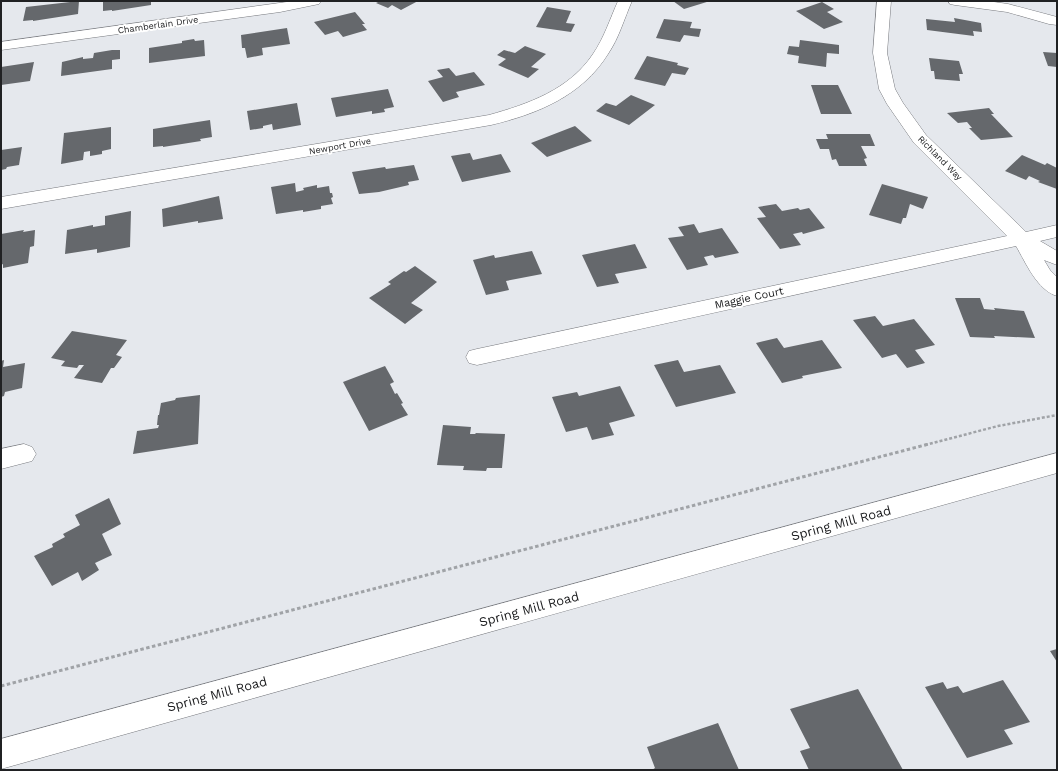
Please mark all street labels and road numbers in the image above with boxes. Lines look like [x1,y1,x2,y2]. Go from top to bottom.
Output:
street label: Chamberlain Drive [117,14,199,36]
street label: Richland Way [916,134,965,183]
street label: Newport Drive [308,136,372,156]
street label: Maggie Court [713,284,785,312]
street label: Spring Mill Road [789,502,893,544]
street label: Spring Mill Road [477,588,581,630]
street label: Spring Mill Road [165,673,269,715]

